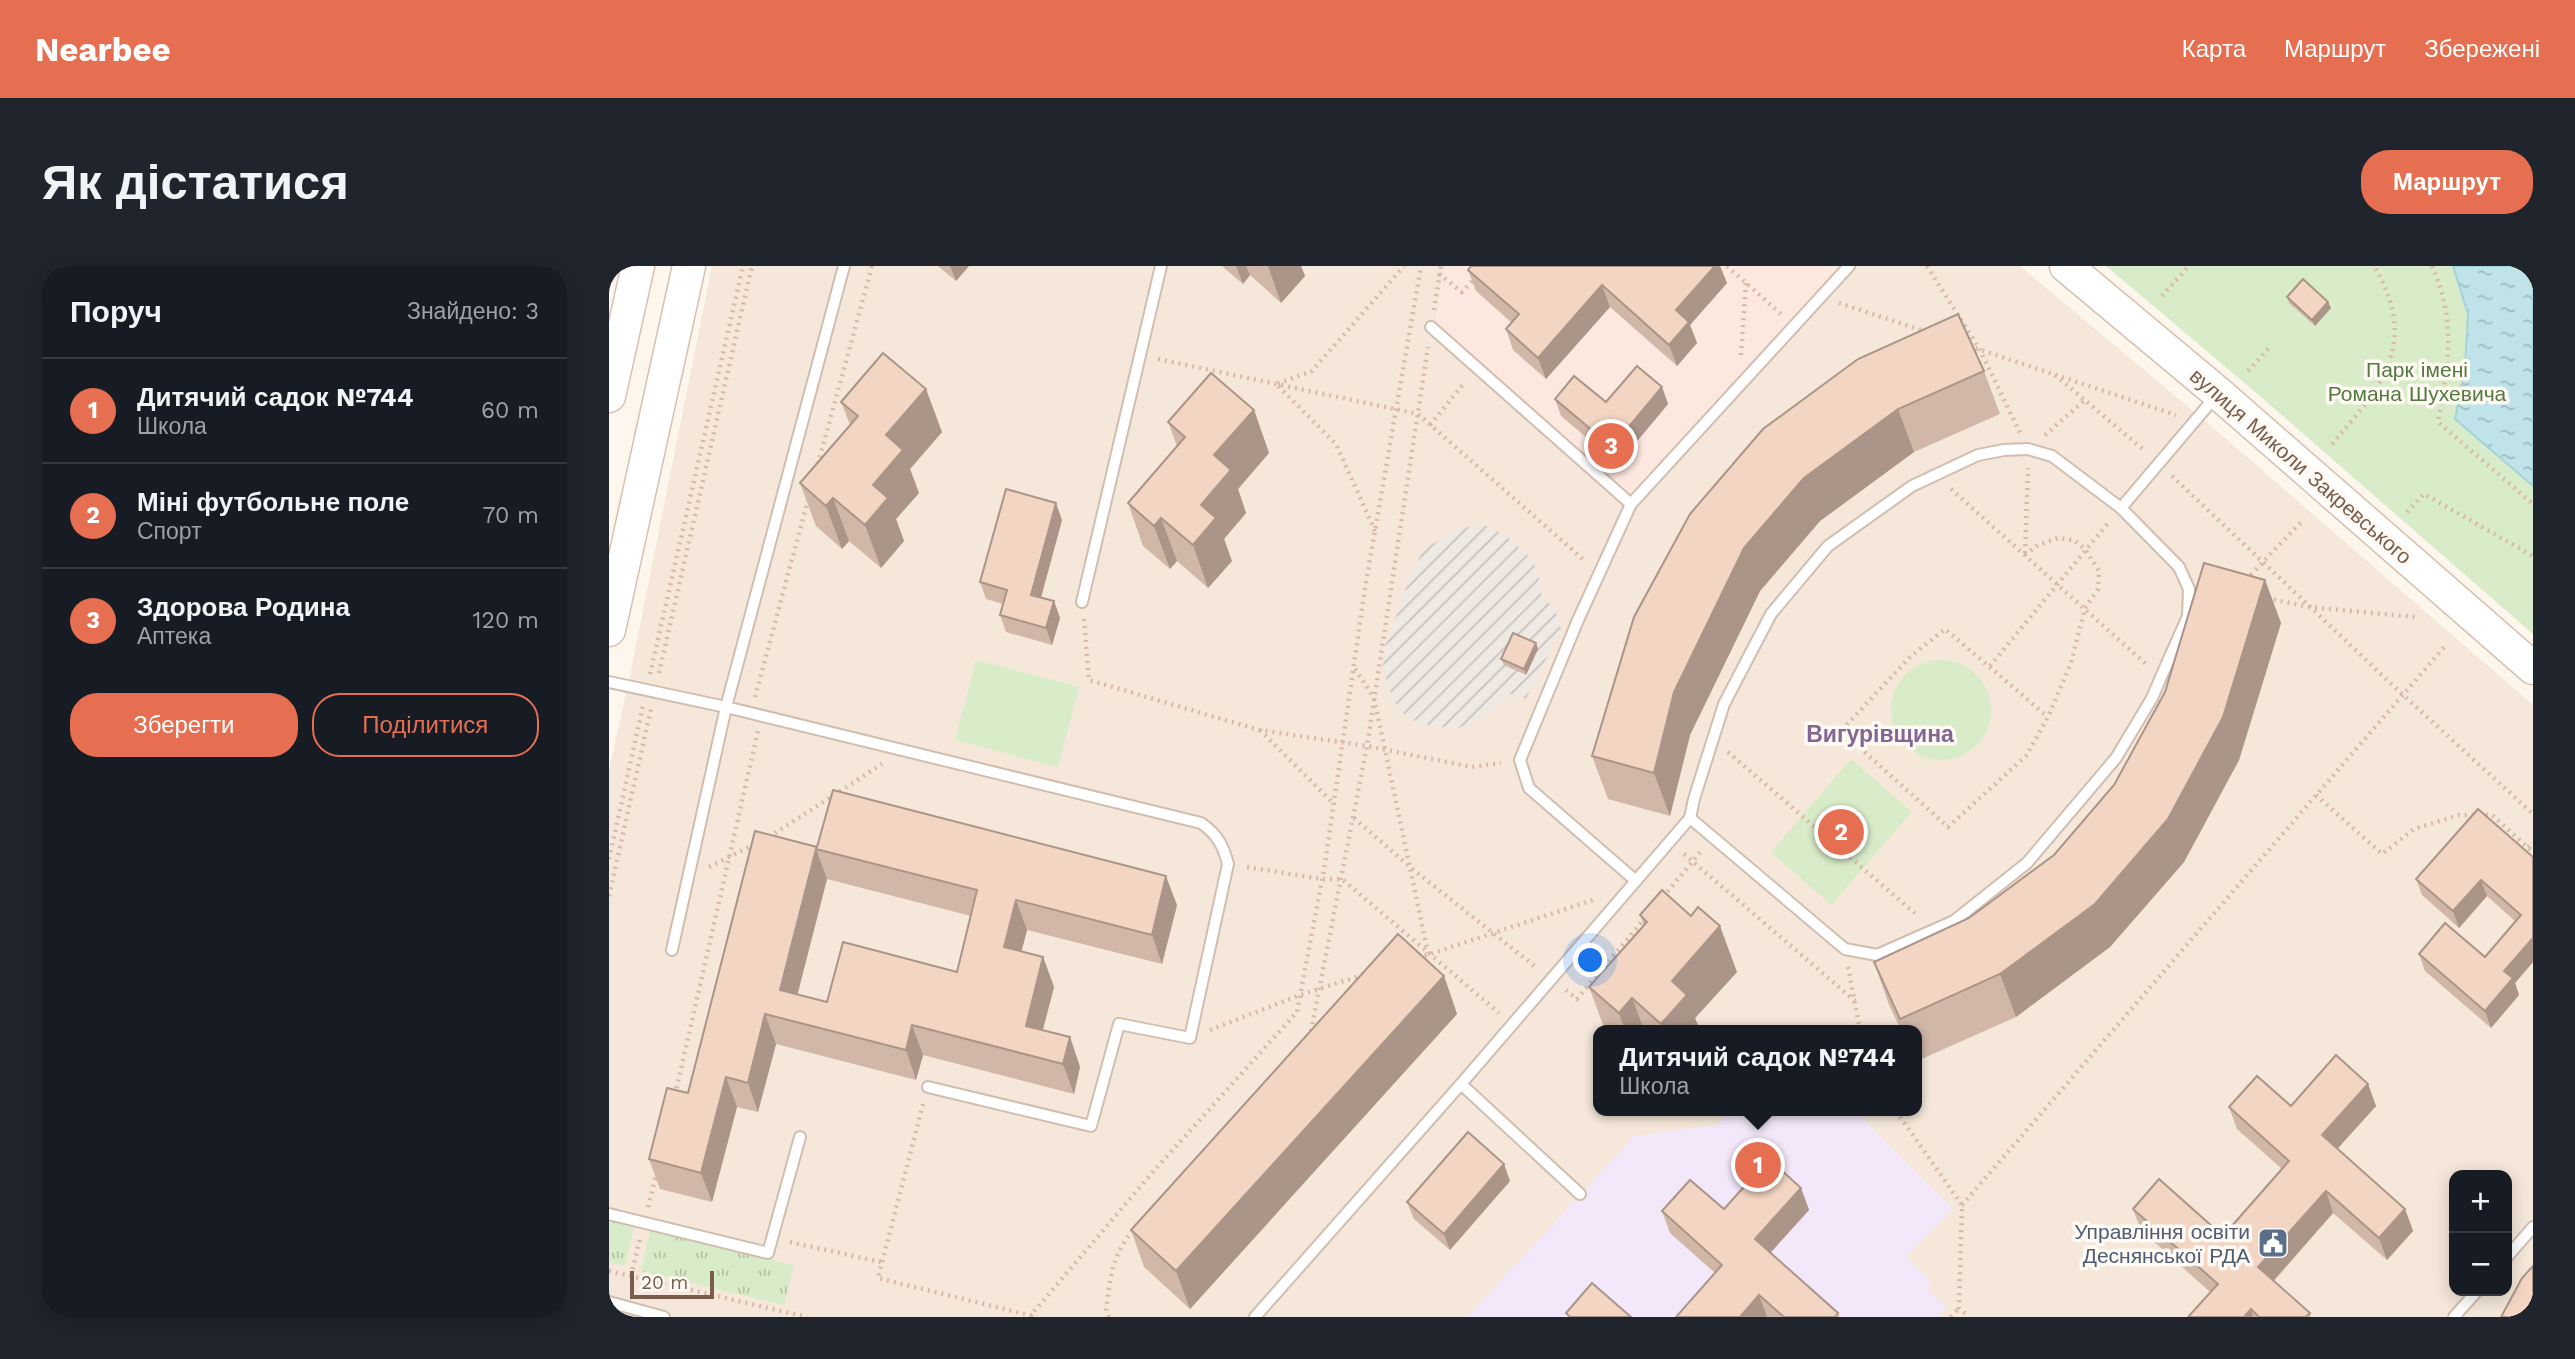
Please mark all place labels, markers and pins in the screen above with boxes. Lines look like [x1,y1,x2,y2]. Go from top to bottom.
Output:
pin: 3 [1588,420,1634,472]
pin: 2 [1818,806,1864,858]
pin: 1 [1735,1139,1781,1191]
place label: Управління освіти Деснянської РДА [2074,1219,2250,1268]
public building icon: Управління освіти Деснянської РДА [2256,1226,2290,1260]

